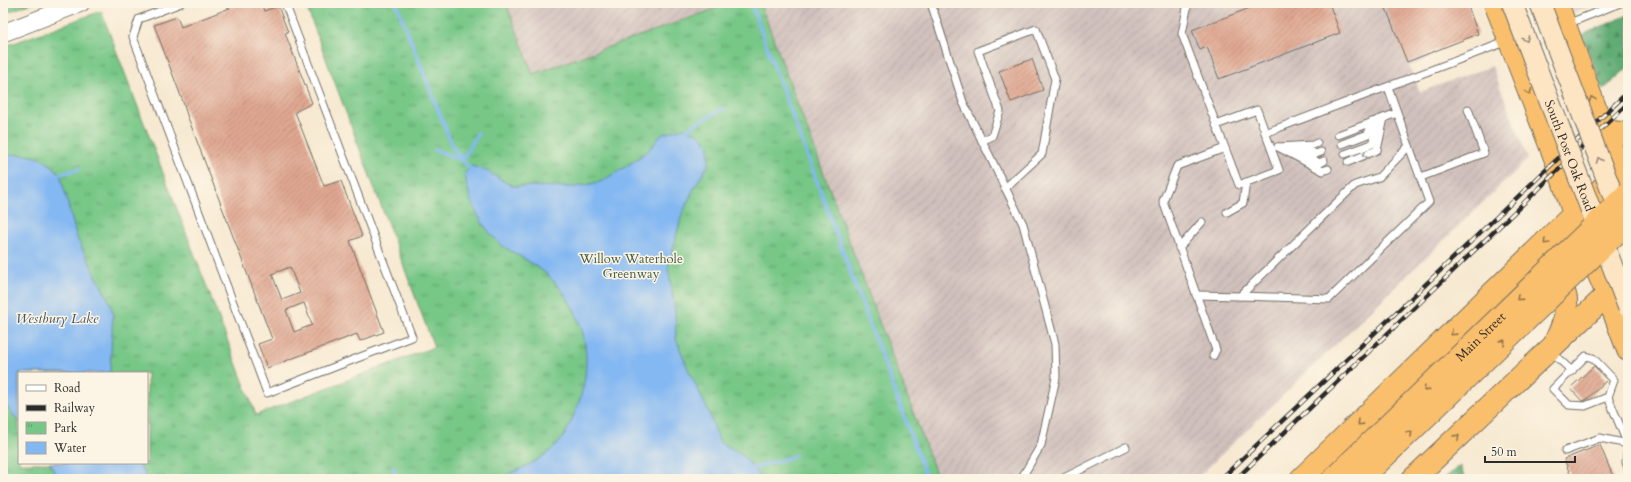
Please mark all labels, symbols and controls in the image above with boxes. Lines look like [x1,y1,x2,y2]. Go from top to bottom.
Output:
one-way arrow [1521,36,1529,43]
one-way arrow [1524,88,1532,95]
one-way arrow [1589,96,1597,103]
street label: South Post Oak Road [1540,97,1599,214]
one-way arrow [1362,151,1369,159]
one-way arrow [1596,157,1604,164]
one-way arrow [1543,237,1551,245]
park label: Willow Waterhole Greenway [578,250,683,283]
one-way arrow [1516,293,1524,301]
street label: Main Street [1452,308,1510,366]
water label: Westbury Lake [16,309,99,328]
one-way arrow [1451,328,1458,335]
one-way arrow [1498,339,1506,347]
legend [18,372,148,464]
text: Road [54,380,81,396]
one-way arrow [1423,384,1431,391]
text: Railway [54,400,96,416]
one-way arrow [1357,418,1365,425]
text: Park [54,420,78,436]
one-way arrow [1405,430,1413,437]
one-way arrow [1452,434,1460,441]
scale bar [1485,438,1575,464]
text: Water [53,440,87,456]
text: 50 m [1491,444,1518,460]

